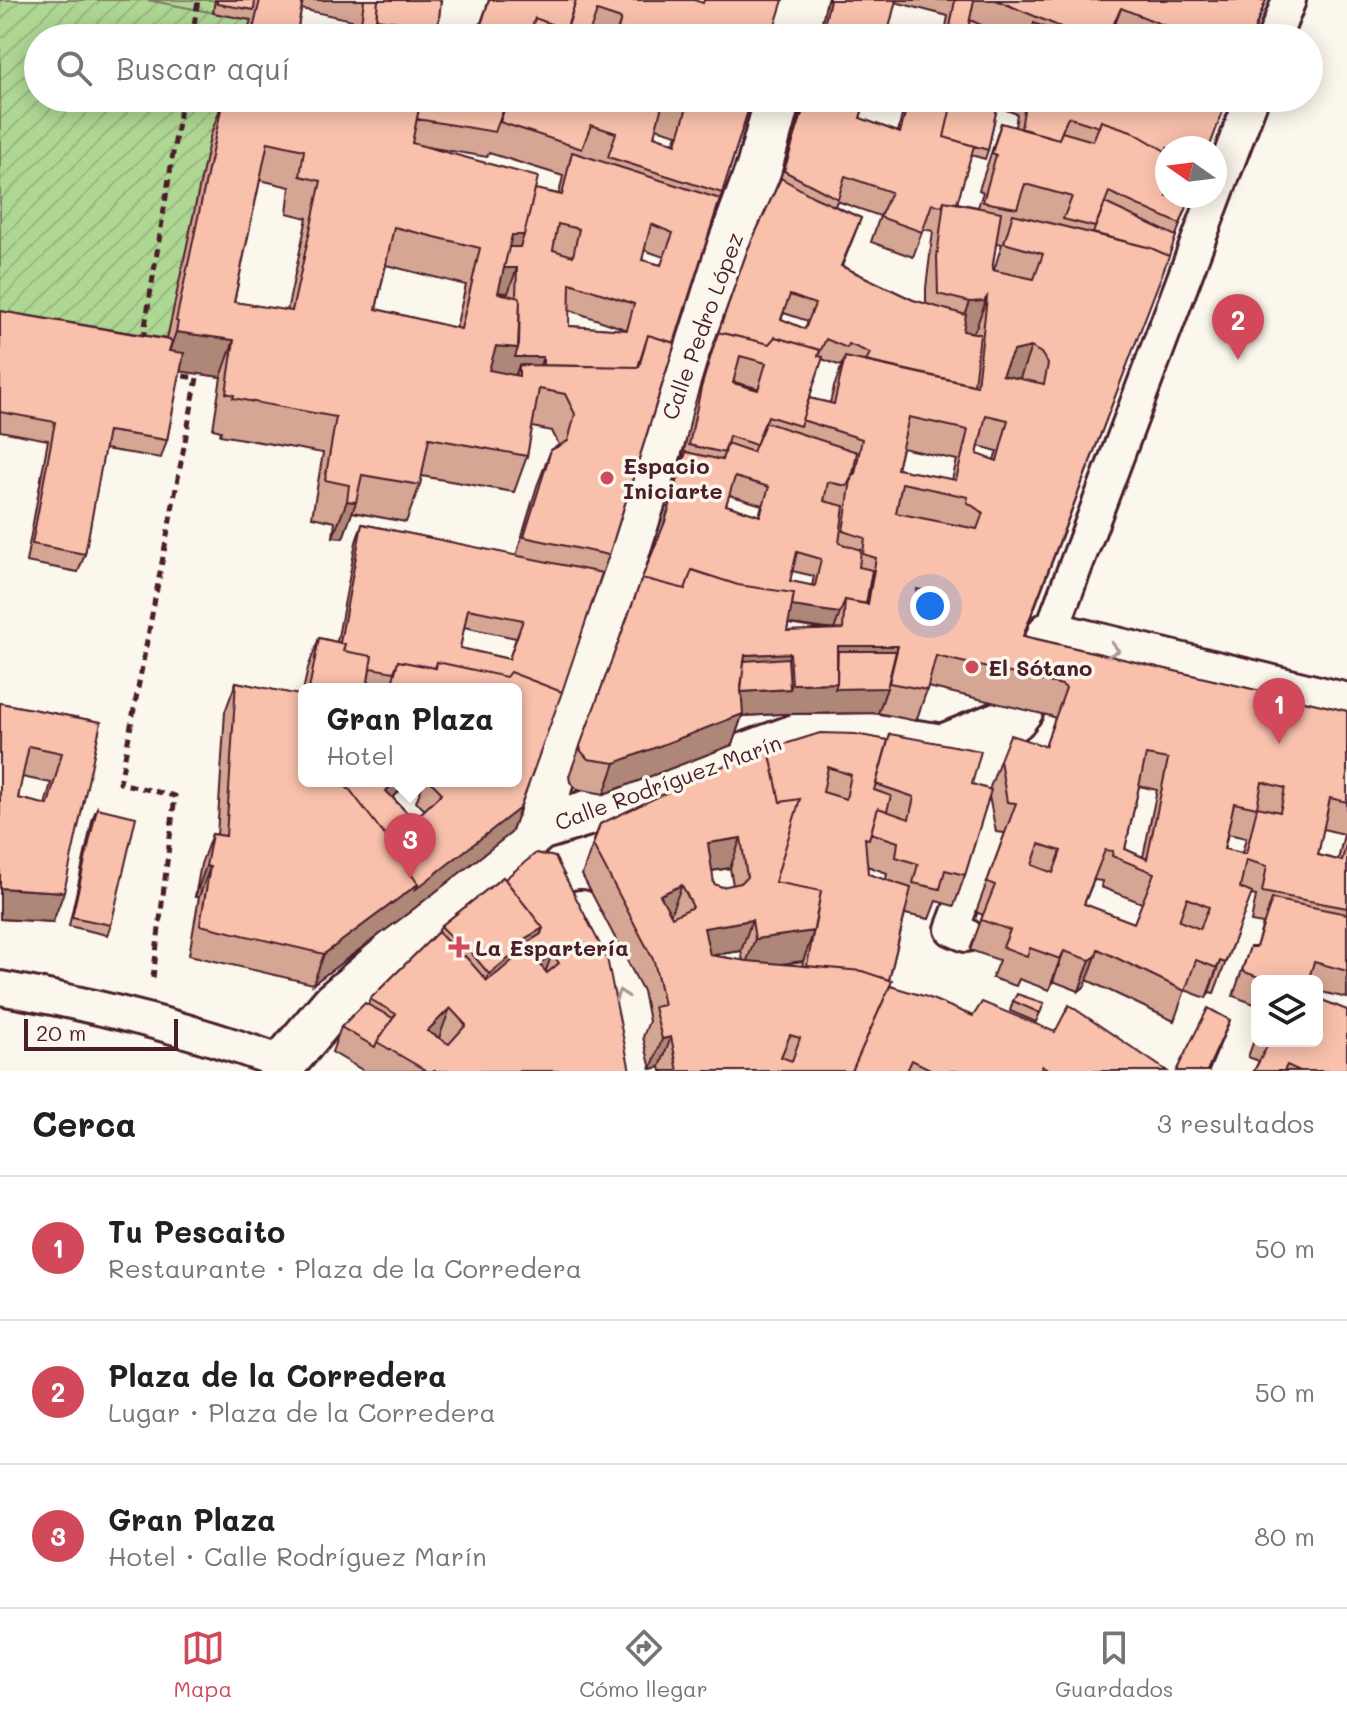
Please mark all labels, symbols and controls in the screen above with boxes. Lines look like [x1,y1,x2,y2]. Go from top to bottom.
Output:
search box [24,24,1323,112]
icon: search [52,46,96,90]
text: Buscar aquí [116,48,290,88]
north arrow [1155,136,1227,208]
street label: Calle Pedro López [655,228,749,424]
pin: 2 [1212,294,1264,360]
place label: Espacio Iniciarte [623,451,723,505]
marker: Espacio Iniciarte [598,469,616,487]
your location [910,586,950,626]
one-way arrow [1107,641,1120,658]
place label: El Sótano [988,653,1092,682]
marker: El Sótano [963,658,981,676]
pin: 1 [1253,678,1305,744]
popup [298,683,522,787]
text: Gran Plaza [326,698,494,738]
street label: Calle Rodríguez Marín [551,727,785,837]
text: Hotel [326,738,394,772]
pin: 3 [384,813,436,879]
place label: La Espartería [475,933,629,962]
marker: La Espartería [450,938,468,956]
map controls [1251,975,1323,1047]
button: layers [1251,975,1323,1047]
one-way arrow [614,989,630,1003]
scale bar [24,1015,178,1051]
text: 20 m [36,1018,86,1047]
text: Cerca [32,1101,136,1146]
text: 3 resultados [1157,1106,1315,1140]
text: Tu Pescaito [108,1211,285,1251]
text: 1 [52,1231,64,1265]
text: 50 m [1255,1231,1315,1265]
text: Restaurante · Plaza de la Corredera [108,1251,582,1285]
text: Plaza de la Corredera [108,1355,447,1395]
text: 2 [51,1375,65,1409]
text: 50 m [1255,1375,1315,1409]
text: Lugar · Plaza de la Corredera [108,1395,496,1429]
text: Gran Plaza [108,1499,276,1539]
text: 3 [50,1519,66,1553]
text: 80 m [1254,1519,1315,1553]
text: Hotel · Calle Rodríguez Marín [108,1539,487,1573]
tab: Mapa [174,1626,232,1703]
tab: Cómo llegar [579,1626,708,1703]
tab: Guardados [1055,1626,1173,1703]

